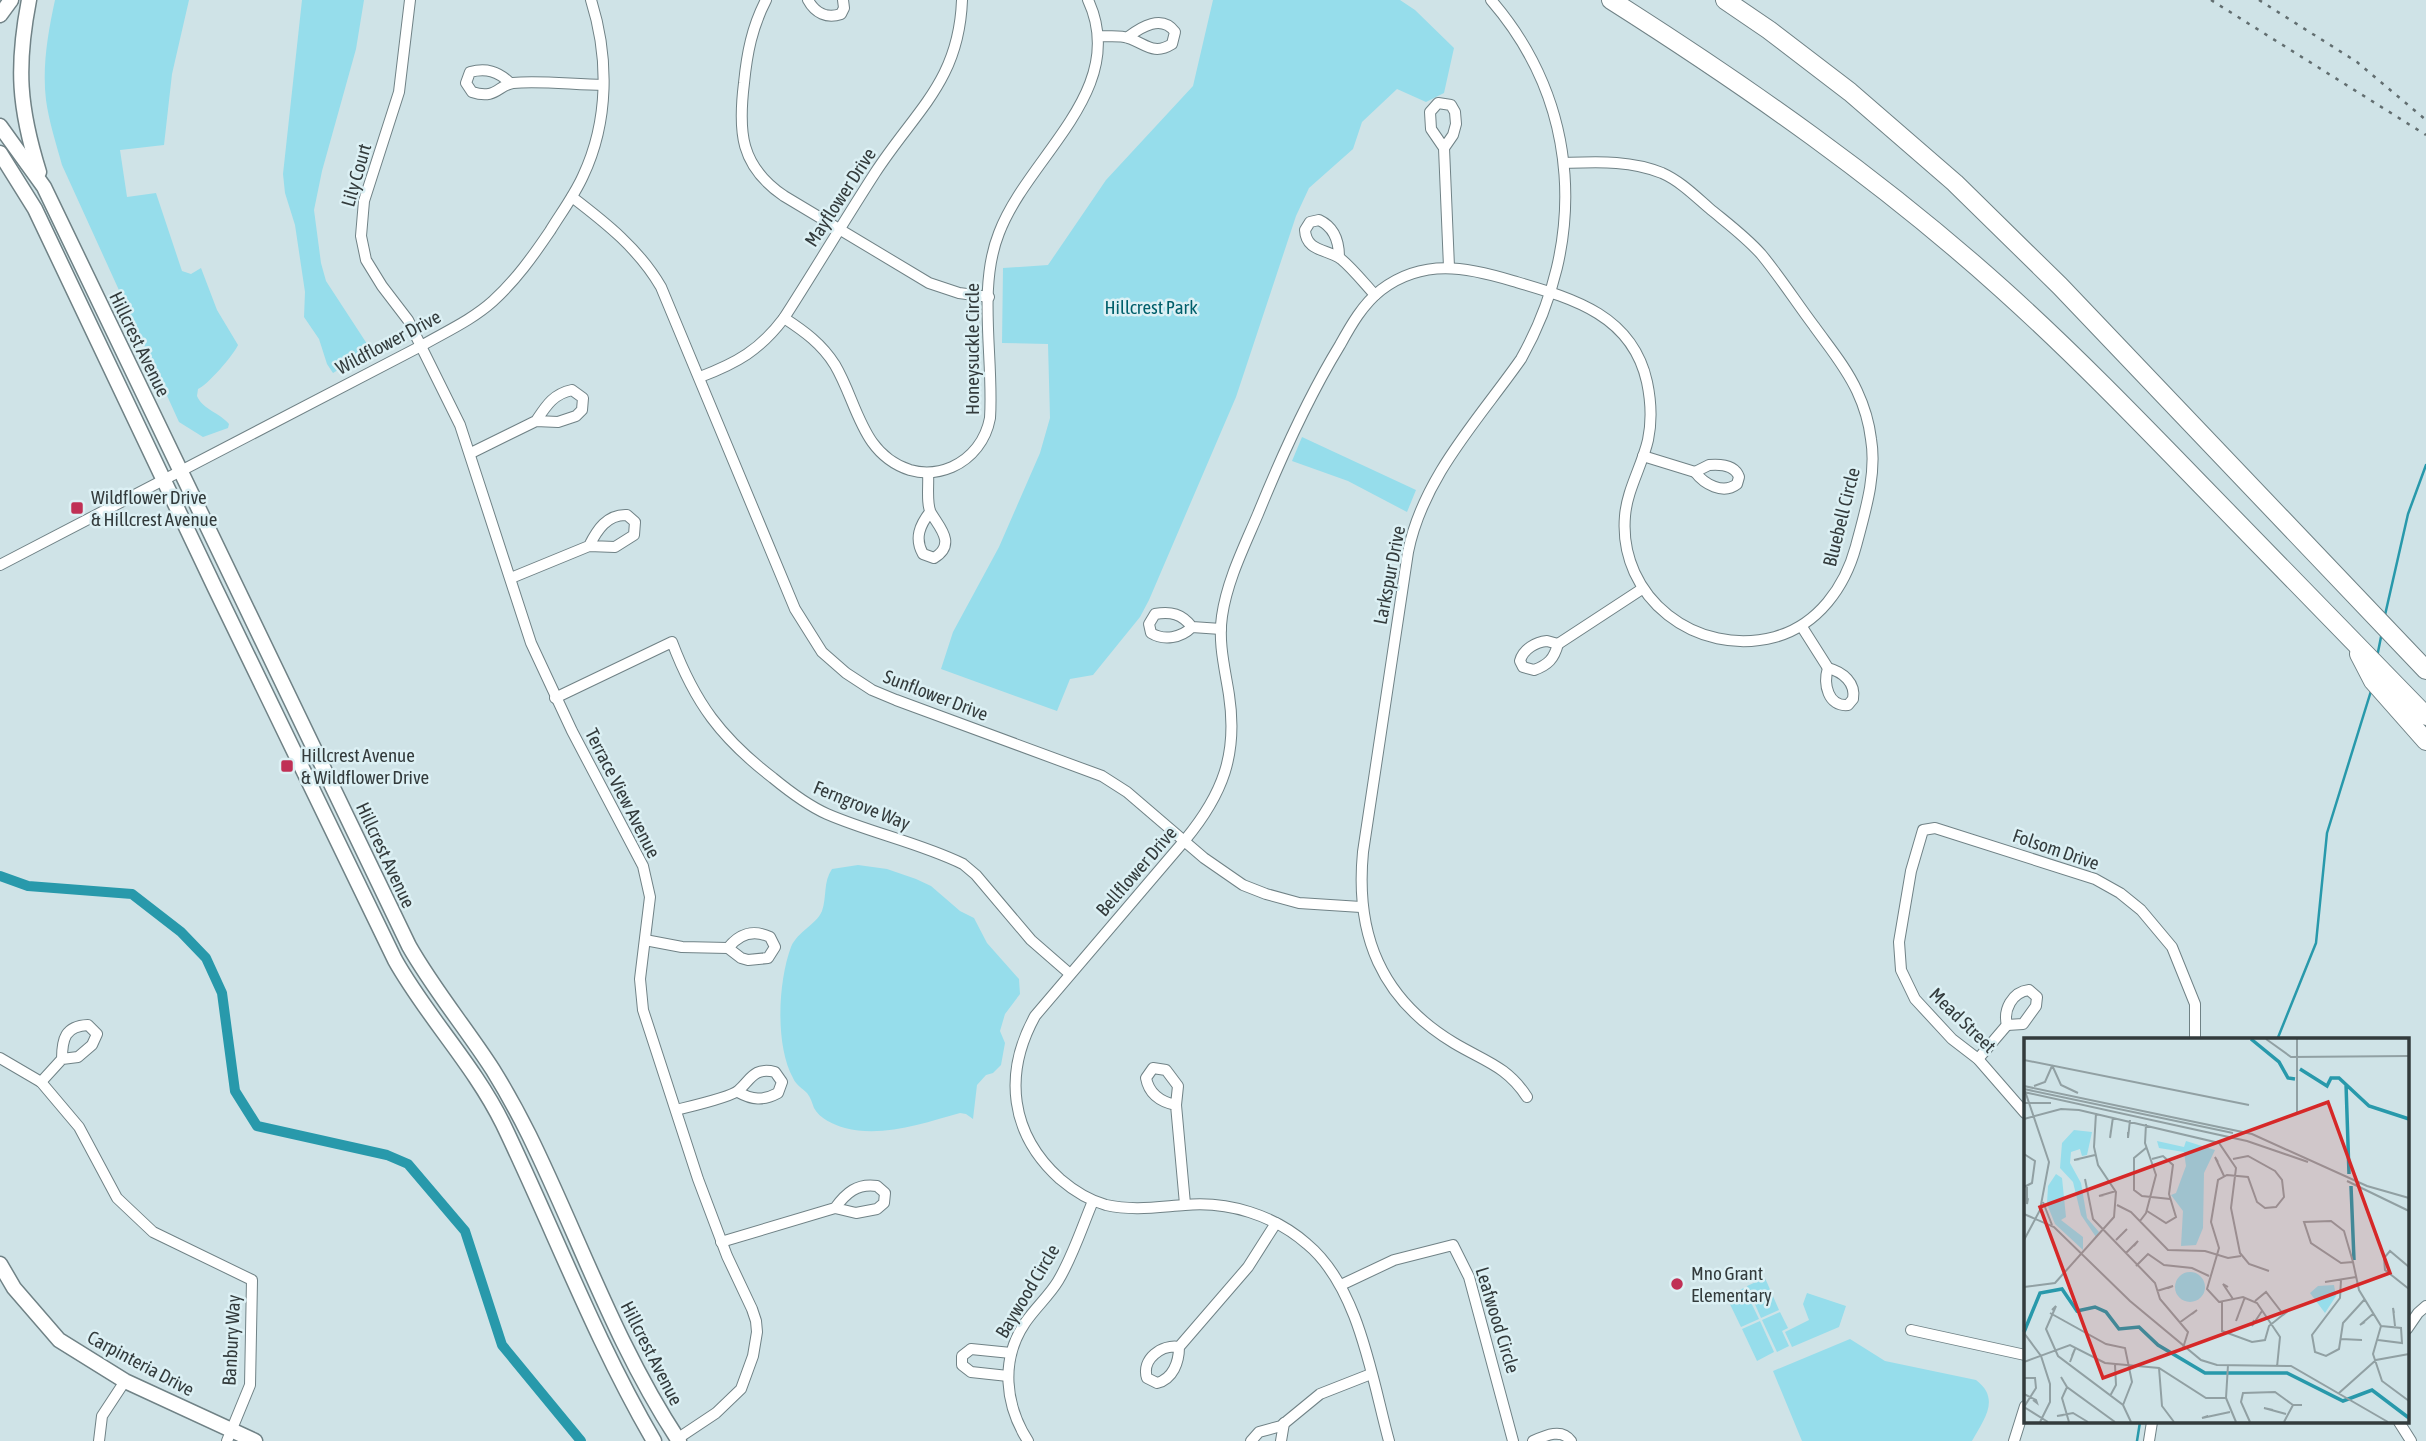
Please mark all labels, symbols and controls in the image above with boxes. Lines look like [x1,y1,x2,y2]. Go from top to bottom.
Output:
street label: Lily Court [337,141,375,209]
street label: Mayflower Drive [800,144,880,250]
street label: Honeysuckle Circle [961,283,983,415]
street label: Hillcrest Avenue [105,288,175,400]
park label: Hillcrest Park [1104,296,1198,318]
street label: Wildflower Drive [332,305,444,379]
street label: Bluebell Circle [1818,465,1864,569]
place label: Wildflower Drive & Hillcrest Avenue [91,486,217,530]
marker: Wildflower Drive & Hillcrest Avenue [69,500,85,516]
street label: Larkspur Drive [1369,524,1409,626]
street label: Sunflower Drive [881,665,991,725]
street label: Terrace View Avenue [581,725,665,861]
place label: Hillcrest Avenue & Wildflower Drive [301,744,429,788]
marker: Hillcrest Avenue & Wildflower Drive [279,758,295,774]
street label: Ferngrove Way [811,776,914,834]
street label: Hillcrest Avenue [352,799,420,911]
street label: Bellflower Drive [1091,822,1181,920]
street label: Folsom Drive [2010,824,2102,874]
street label: Mead Street [1925,983,2001,1057]
inset map [2024,1038,2408,1424]
street label: Baywood Circle [990,1240,1064,1342]
place label: Mno Grant Elementary [1691,1262,1772,1306]
street label: Leafwood Circle [1471,1264,1525,1376]
marker: Mno Grant Elementary [1669,1276,1685,1292]
street label: Banbury Way [218,1294,244,1386]
street label: Hillcrest Avenue [616,1297,688,1409]
street label: Carpinteria Drive [84,1326,198,1400]

